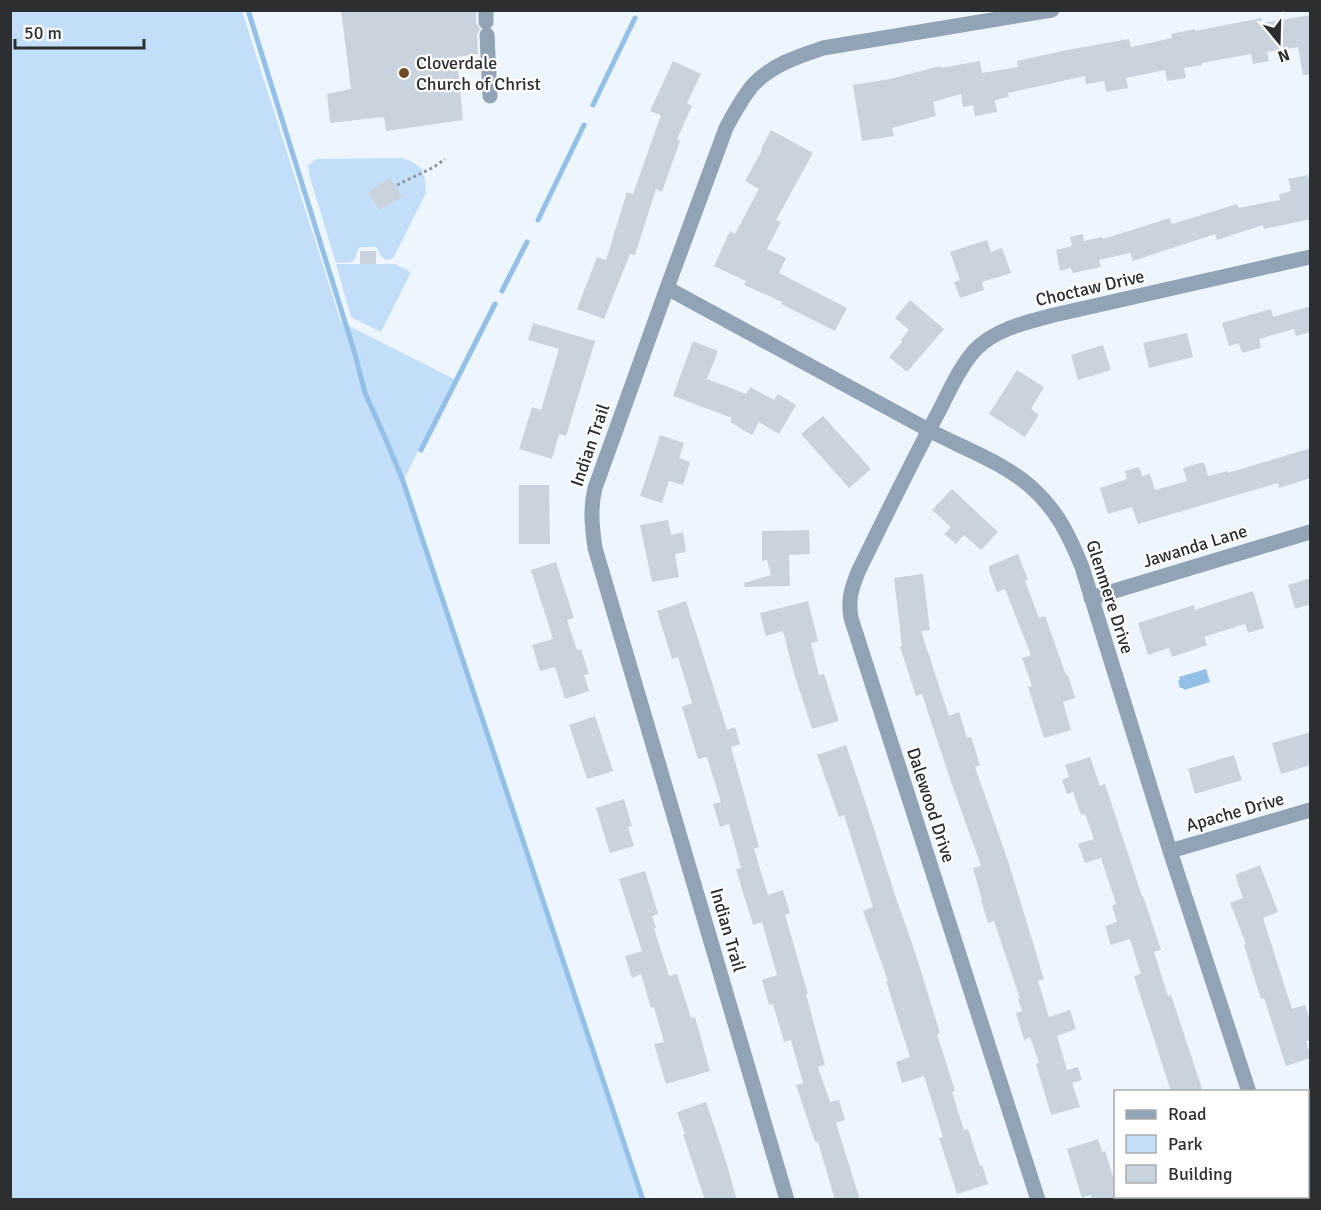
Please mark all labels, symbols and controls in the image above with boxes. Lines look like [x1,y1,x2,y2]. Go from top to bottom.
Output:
scale bar [15,12,144,50]
north arrow [1249,12,1309,72]
text: 50 m [24,22,62,44]
text: N [1275,44,1292,67]
place label: Cloverdale Church of Christ [416,52,541,95]
marker: Cloverdale Church of Christ [397,66,411,80]
street label: Choctaw Drive [1033,265,1147,311]
street label: Indian Trail [566,401,614,489]
street label: Jawanda Lane [1140,520,1250,572]
street label: Glenmere Drive [1081,537,1139,657]
street label: Dalewood Drive [902,745,960,865]
street label: Apache Drive [1183,787,1287,837]
street label: Indian Trail [706,886,750,974]
legend [1114,1090,1309,1198]
text: Road [1168,1103,1207,1125]
text: Park [1168,1133,1203,1155]
text: Building [1168,1163,1232,1185]

